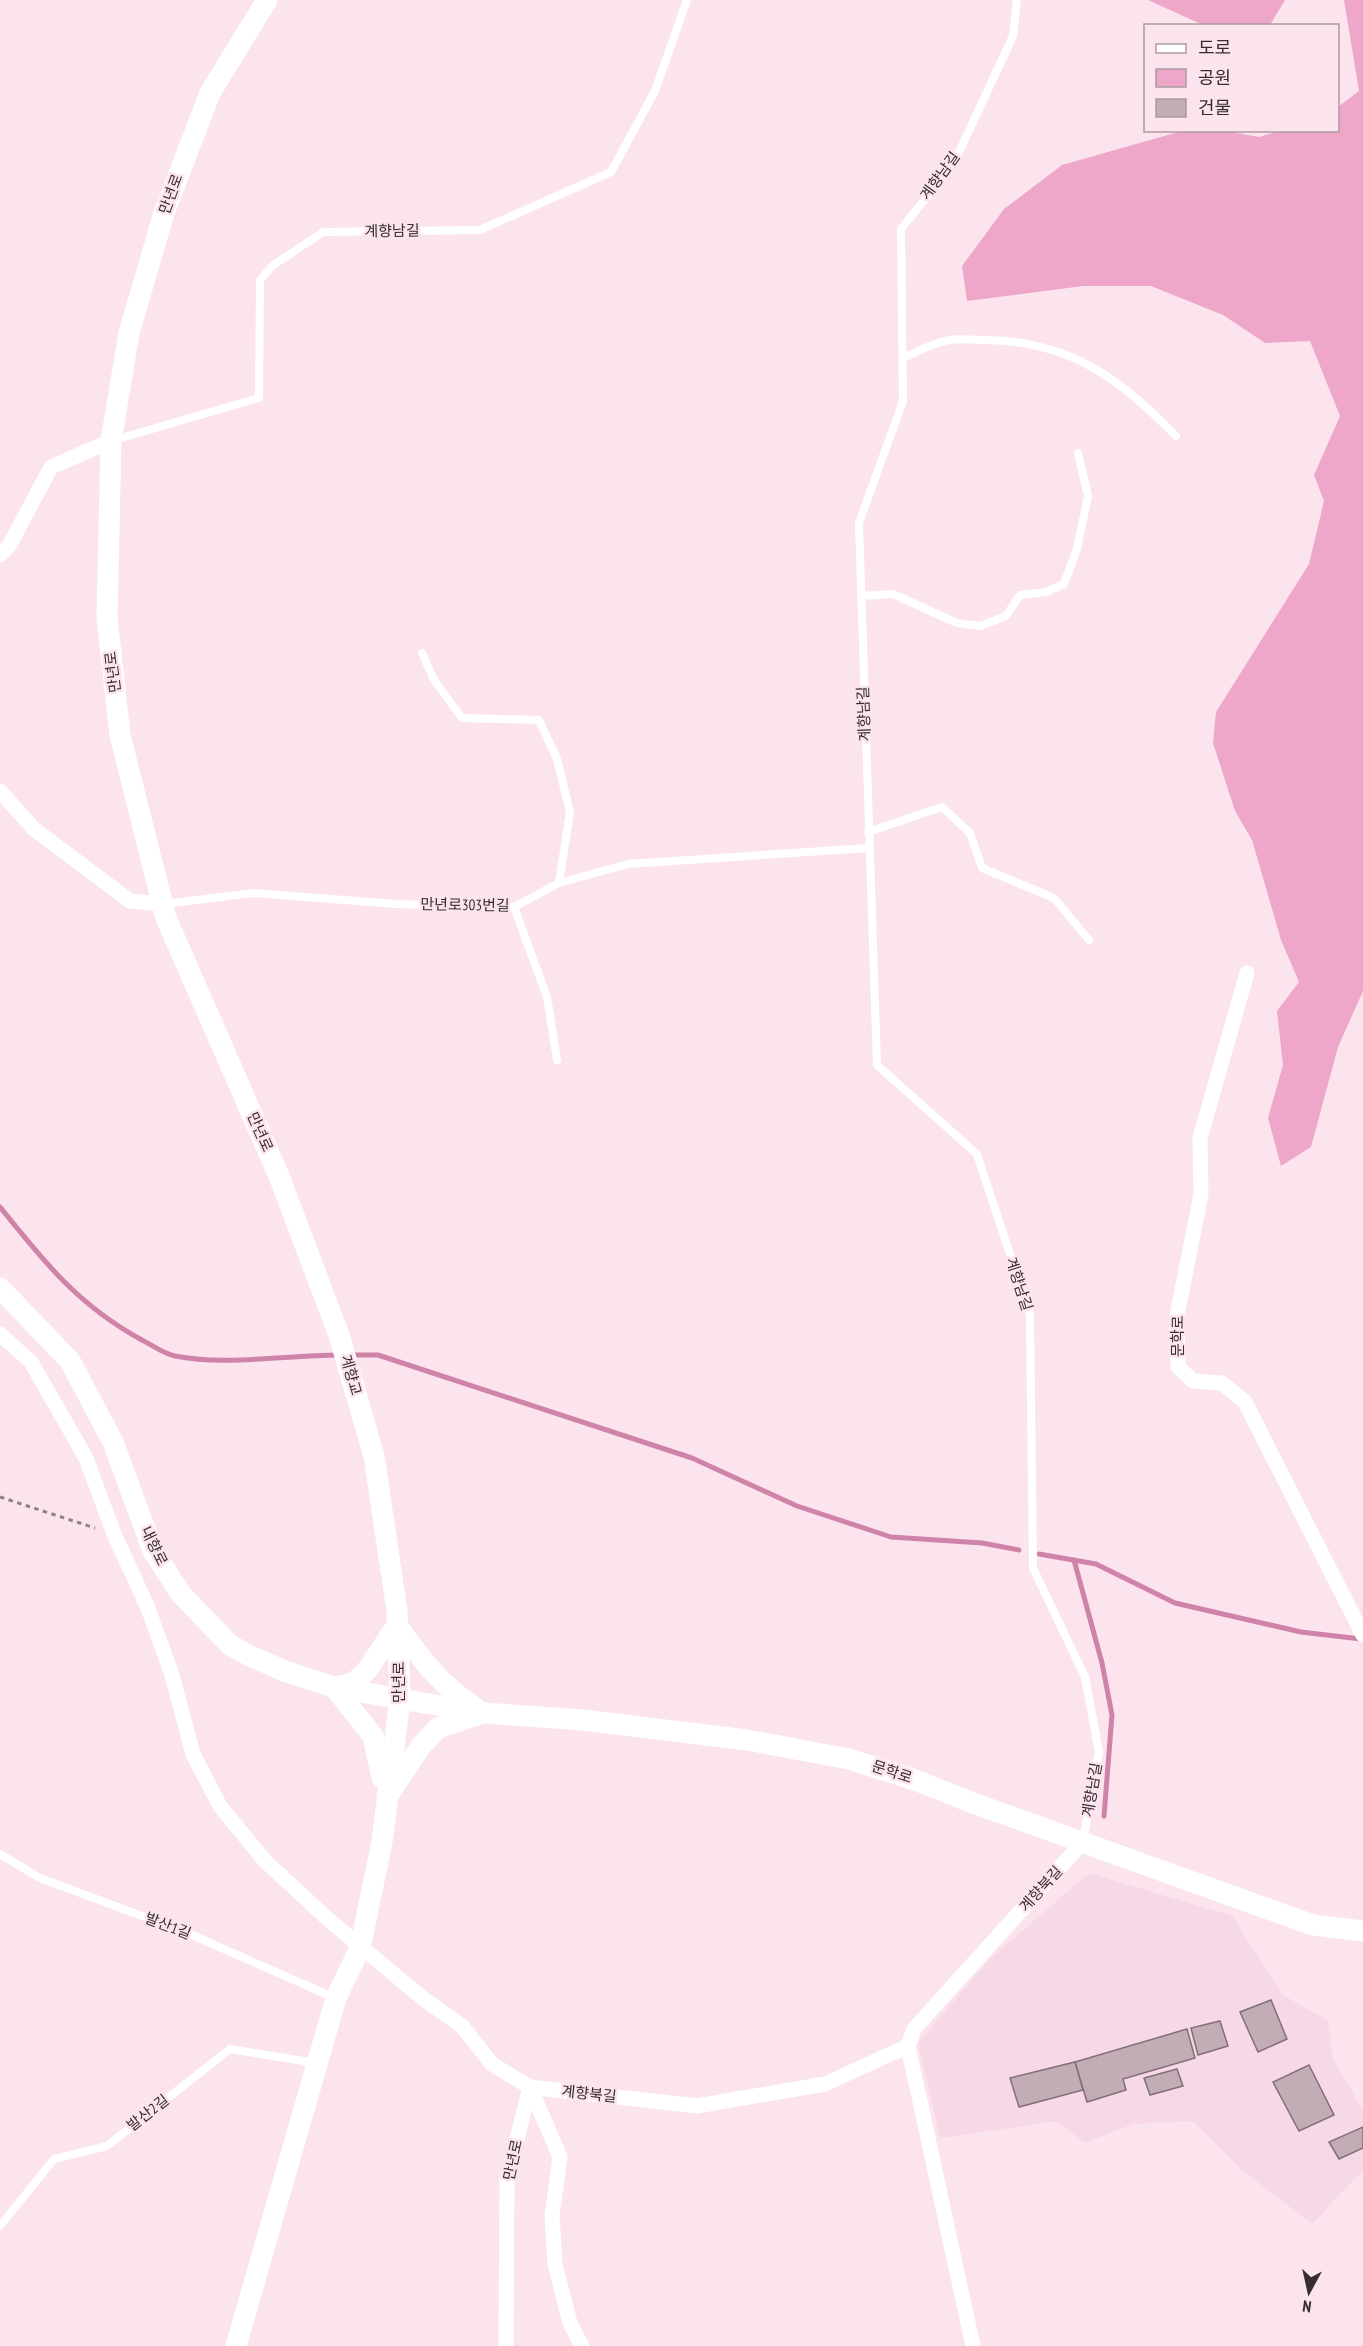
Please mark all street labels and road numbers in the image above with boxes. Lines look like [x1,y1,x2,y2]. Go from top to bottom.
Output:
street label: 계향남길 [916,148,964,204]
street label: 만년로 [155,171,187,217]
street label: 계향남길 [364,221,420,240]
street label: 만년로 [101,650,124,694]
street label: 계향남길 [853,686,874,742]
street label: 만년로303번길 [420,894,510,915]
street label: 만년로 [243,1109,278,1155]
street label: 계향남길 [1002,1255,1037,1313]
street label: 문학로 [1168,1315,1187,1357]
street label: 계향교 [337,1352,366,1397]
street label: 내향로 [137,1523,172,1569]
street label: 만년로 [389,1661,408,1703]
street label: 문학로 [870,1756,915,1787]
street label: 계향남길 [1077,1761,1106,1819]
street label: 계향북길 [1015,1862,1066,1916]
street label: 발산1길 [142,1908,194,1943]
street label: 계향북길 [561,2081,617,2106]
street label: 발산2길 [123,2090,173,2135]
street label: 만년로 [499,2138,526,2182]

